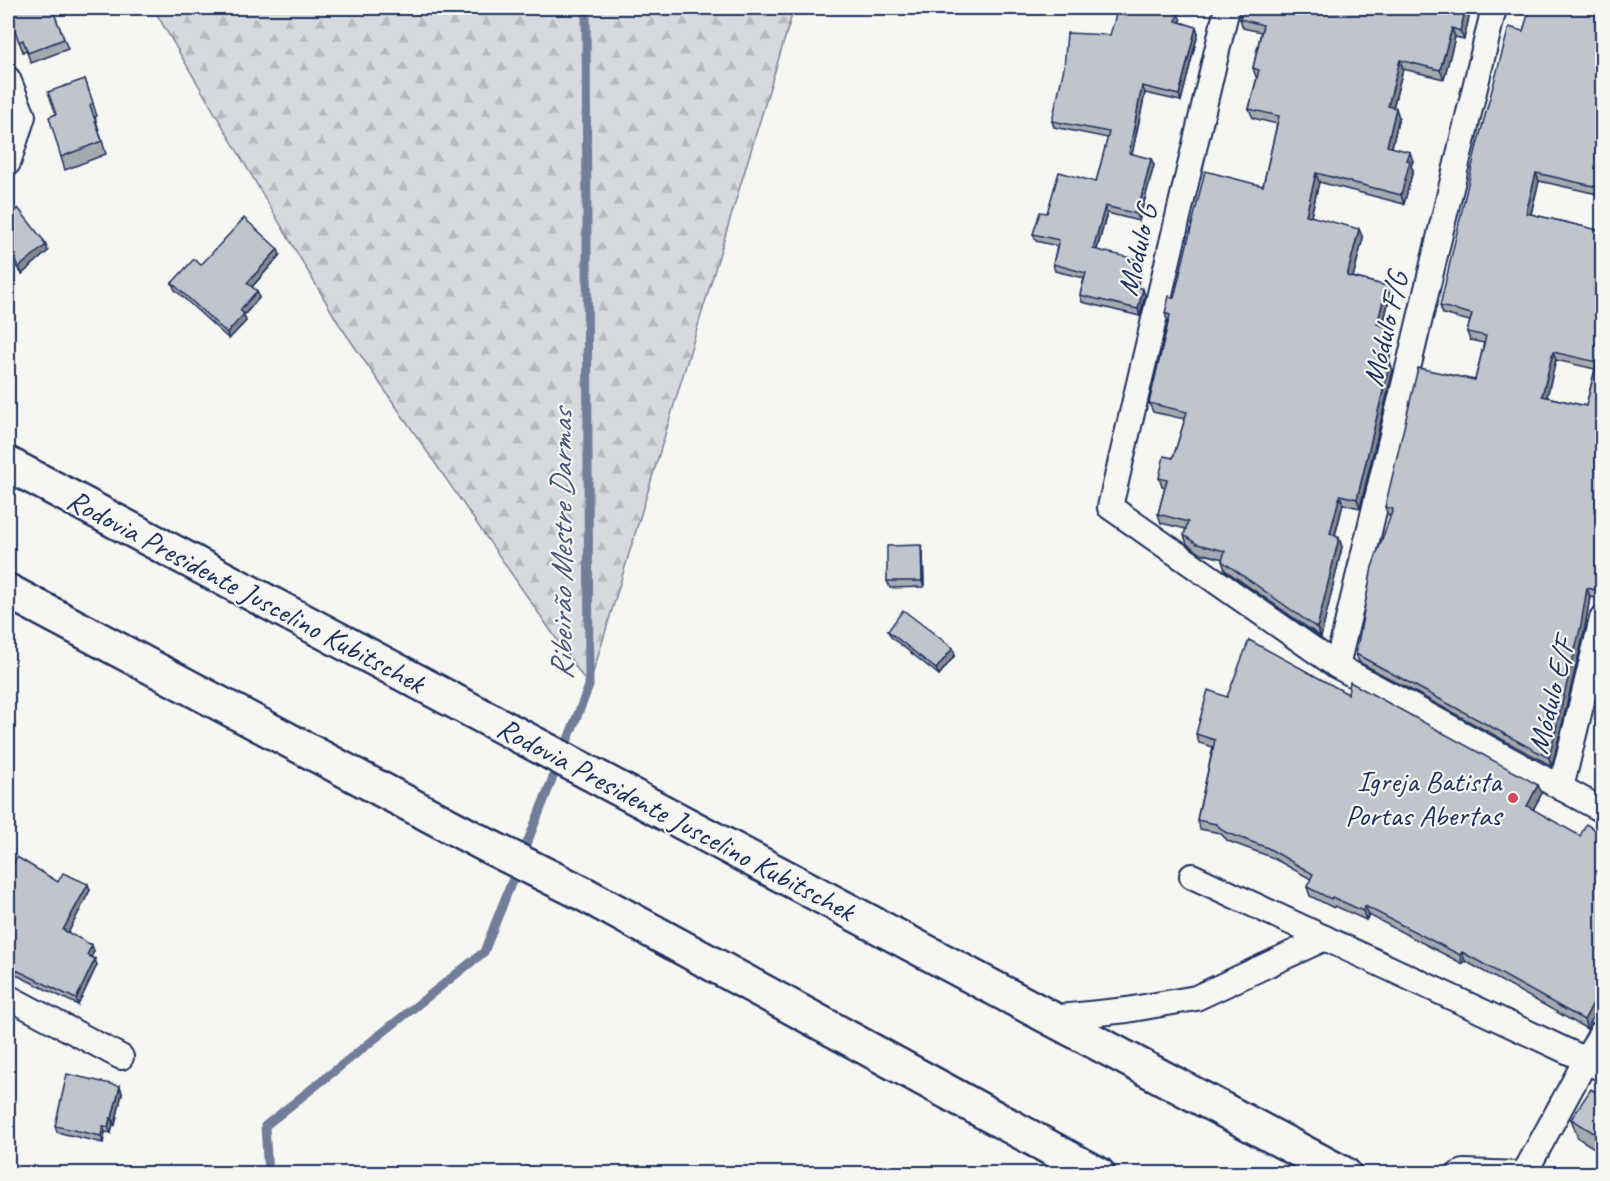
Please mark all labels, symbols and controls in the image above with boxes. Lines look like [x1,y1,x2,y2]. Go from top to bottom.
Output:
street label: Módulo G [1108,197,1167,299]
street label: Módulo F/G [1353,265,1417,390]
water label: Ribeirão Mestre Darmas [541,405,582,680]
street label: Rodovia Presidente Juscelino Kubitschek [61,480,433,703]
street label: Módulo E/F [1518,628,1585,757]
street label: Rodovia Presidente Juscelino Kubitschek [491,708,863,931]
place label: Igreja Batista Portas Abertas [1345,762,1504,834]
marker: Igreja Batista Portas Abertas [1506,791,1520,805]

